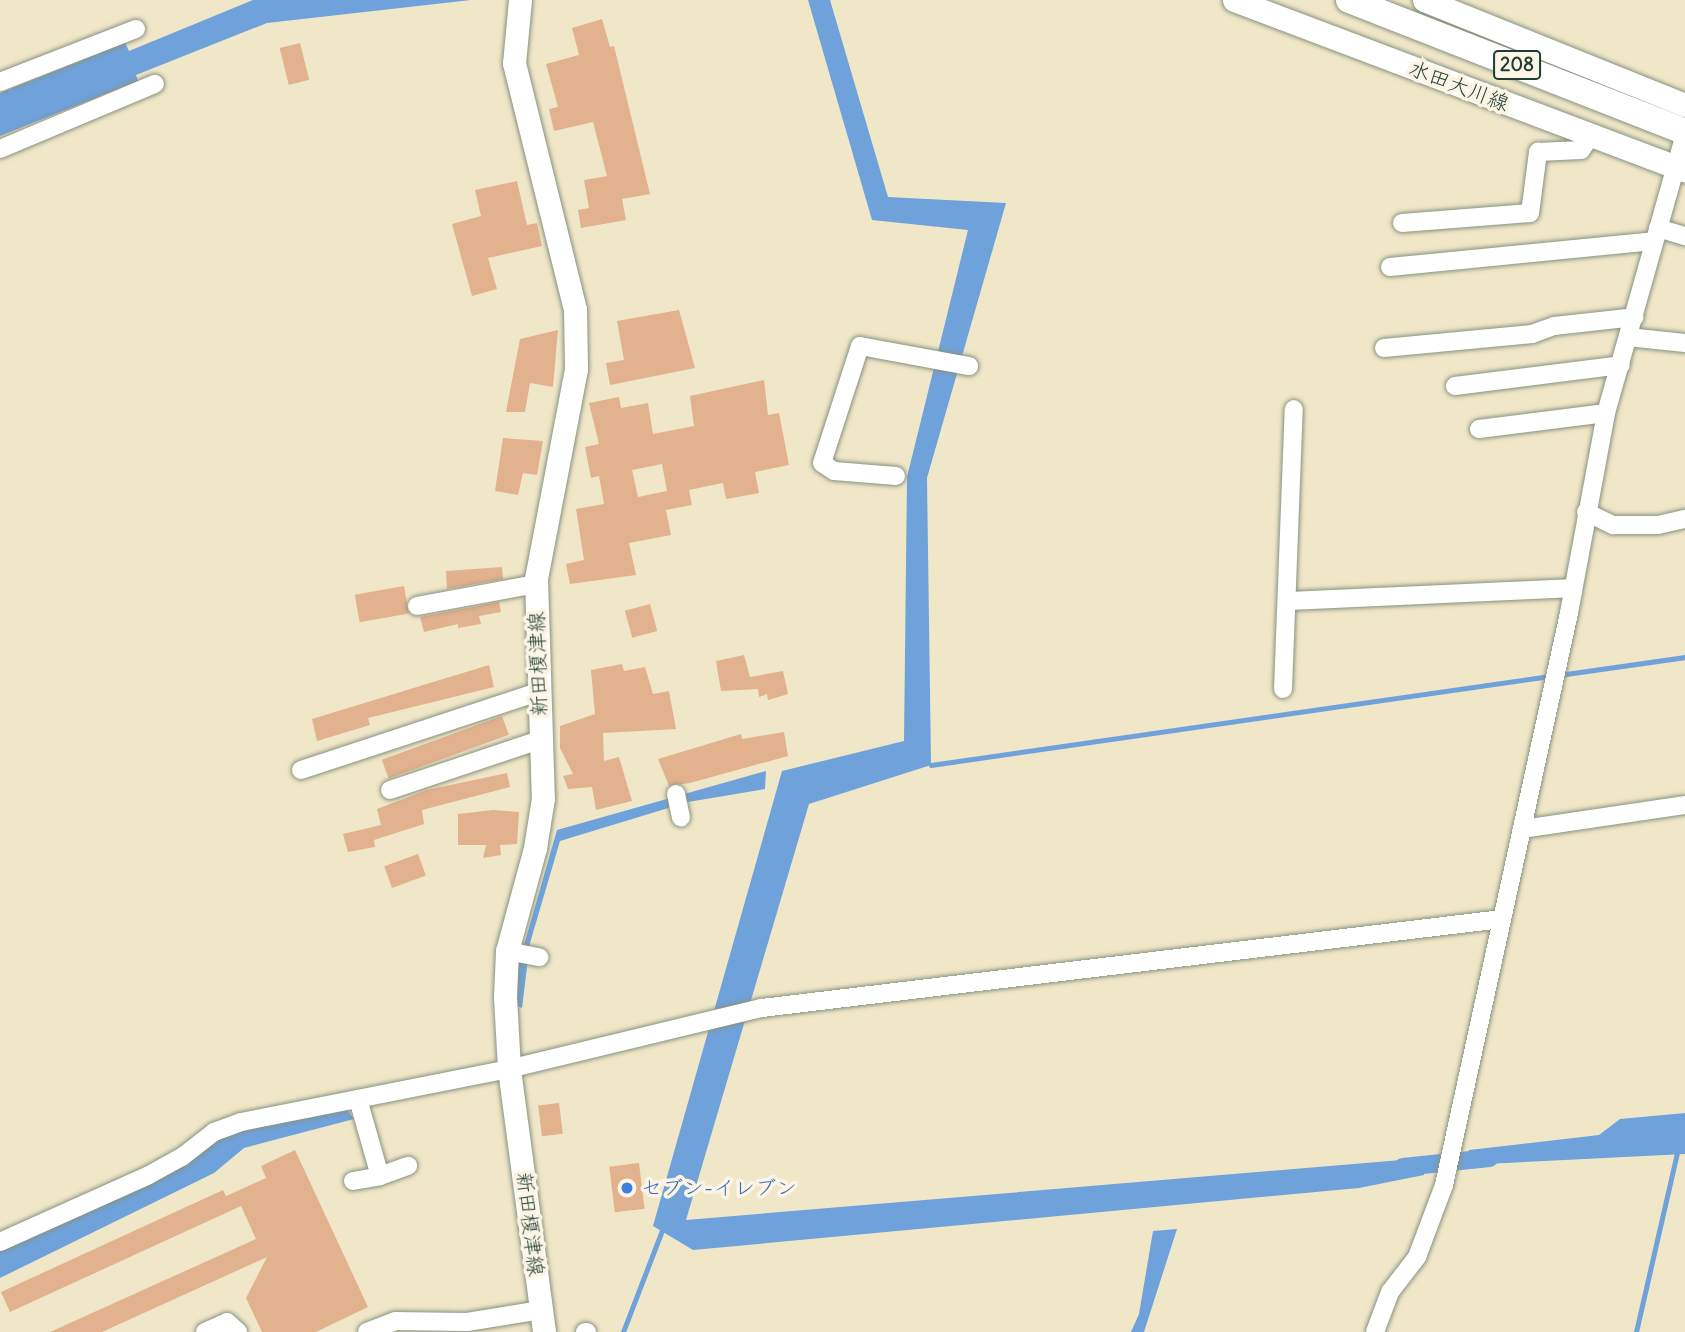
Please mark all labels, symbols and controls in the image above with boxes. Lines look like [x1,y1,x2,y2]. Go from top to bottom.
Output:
road number: 208 [1492,50,1542,80]
street label: 水田大川線 [1405,55,1513,117]
street label: 新田榎津線 [524,611,552,717]
street label: 新田榎津線 [511,1170,549,1278]
place label: セブン-イレブン [641,1175,797,1201]
marker: セブン-イレブン [619,1180,635,1196]

